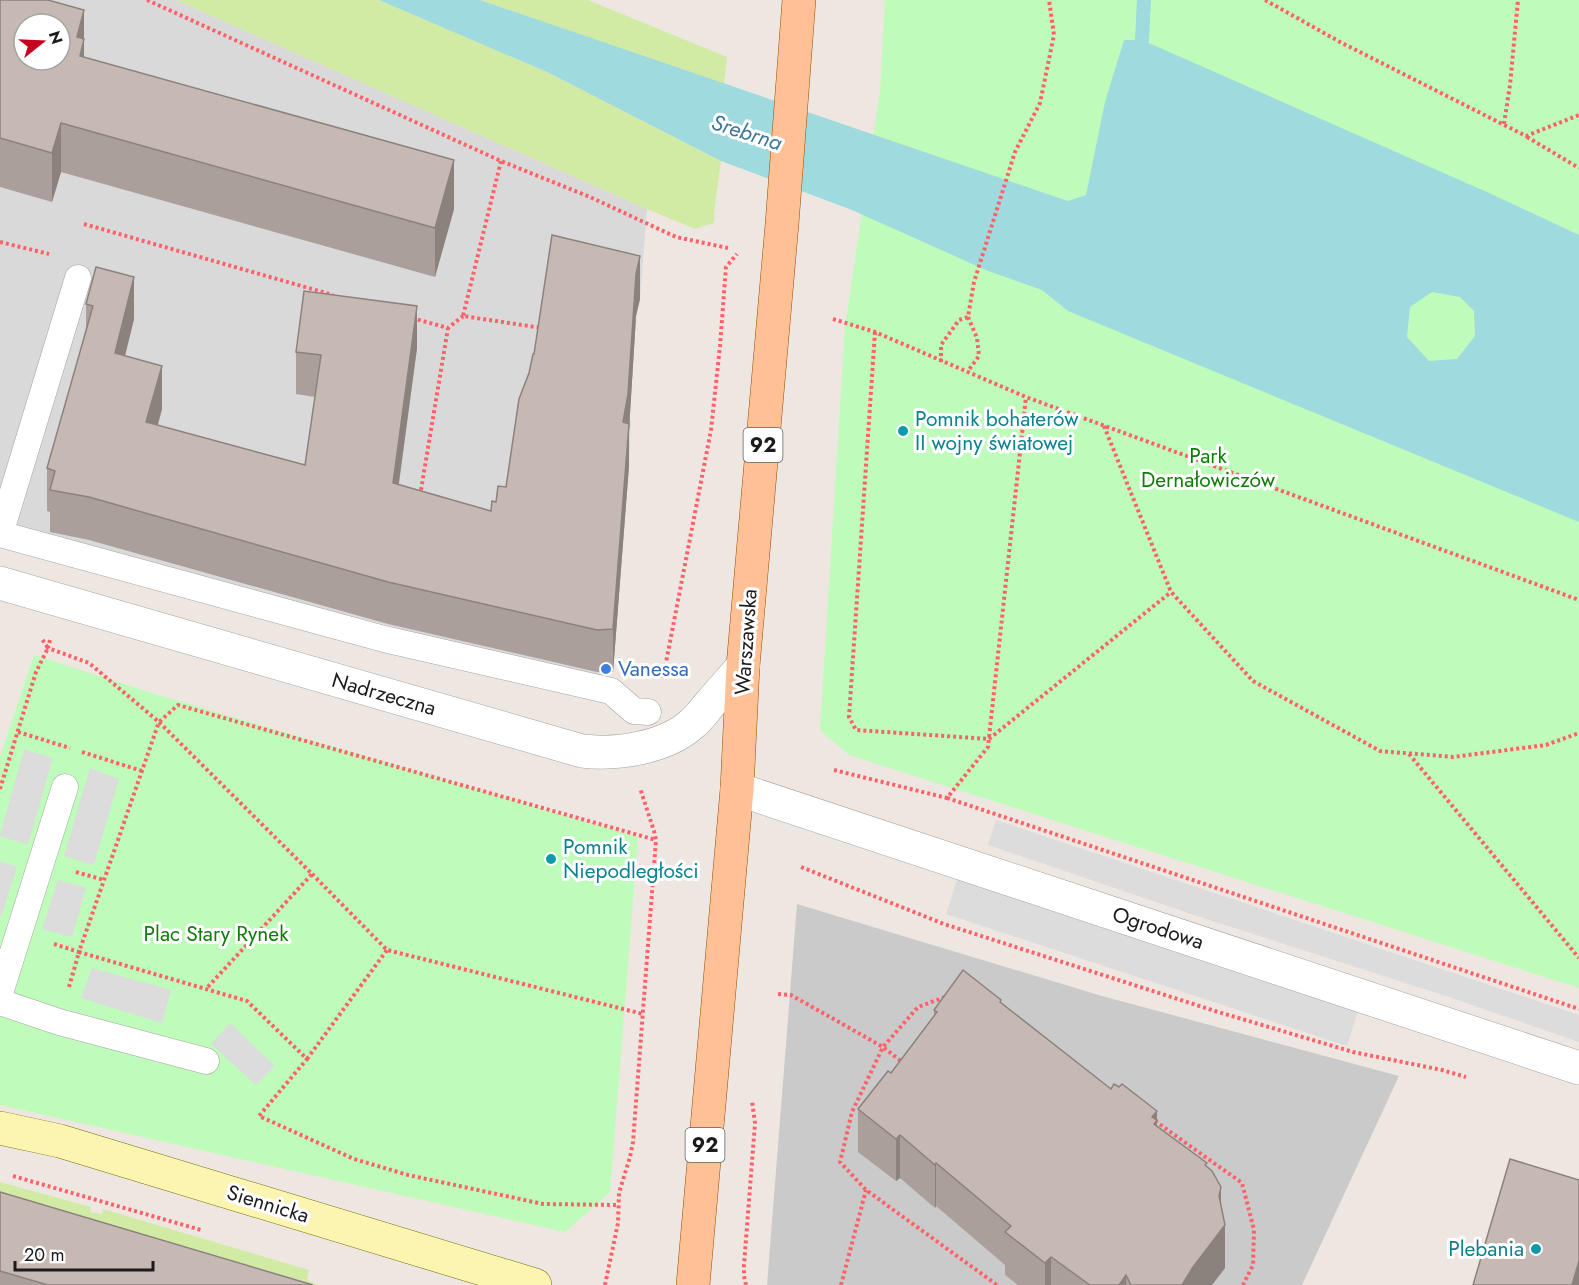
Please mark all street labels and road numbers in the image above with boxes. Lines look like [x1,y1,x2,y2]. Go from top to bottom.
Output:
road number: 92 [744,428,783,462]
street label: Warszawska [727,588,765,696]
street label: Nadrzeczna [328,665,440,723]
street label: Ogrodowa [1108,899,1208,957]
road number: 92 [686,1128,724,1162]
street label: Siennicka [223,1177,313,1231]

